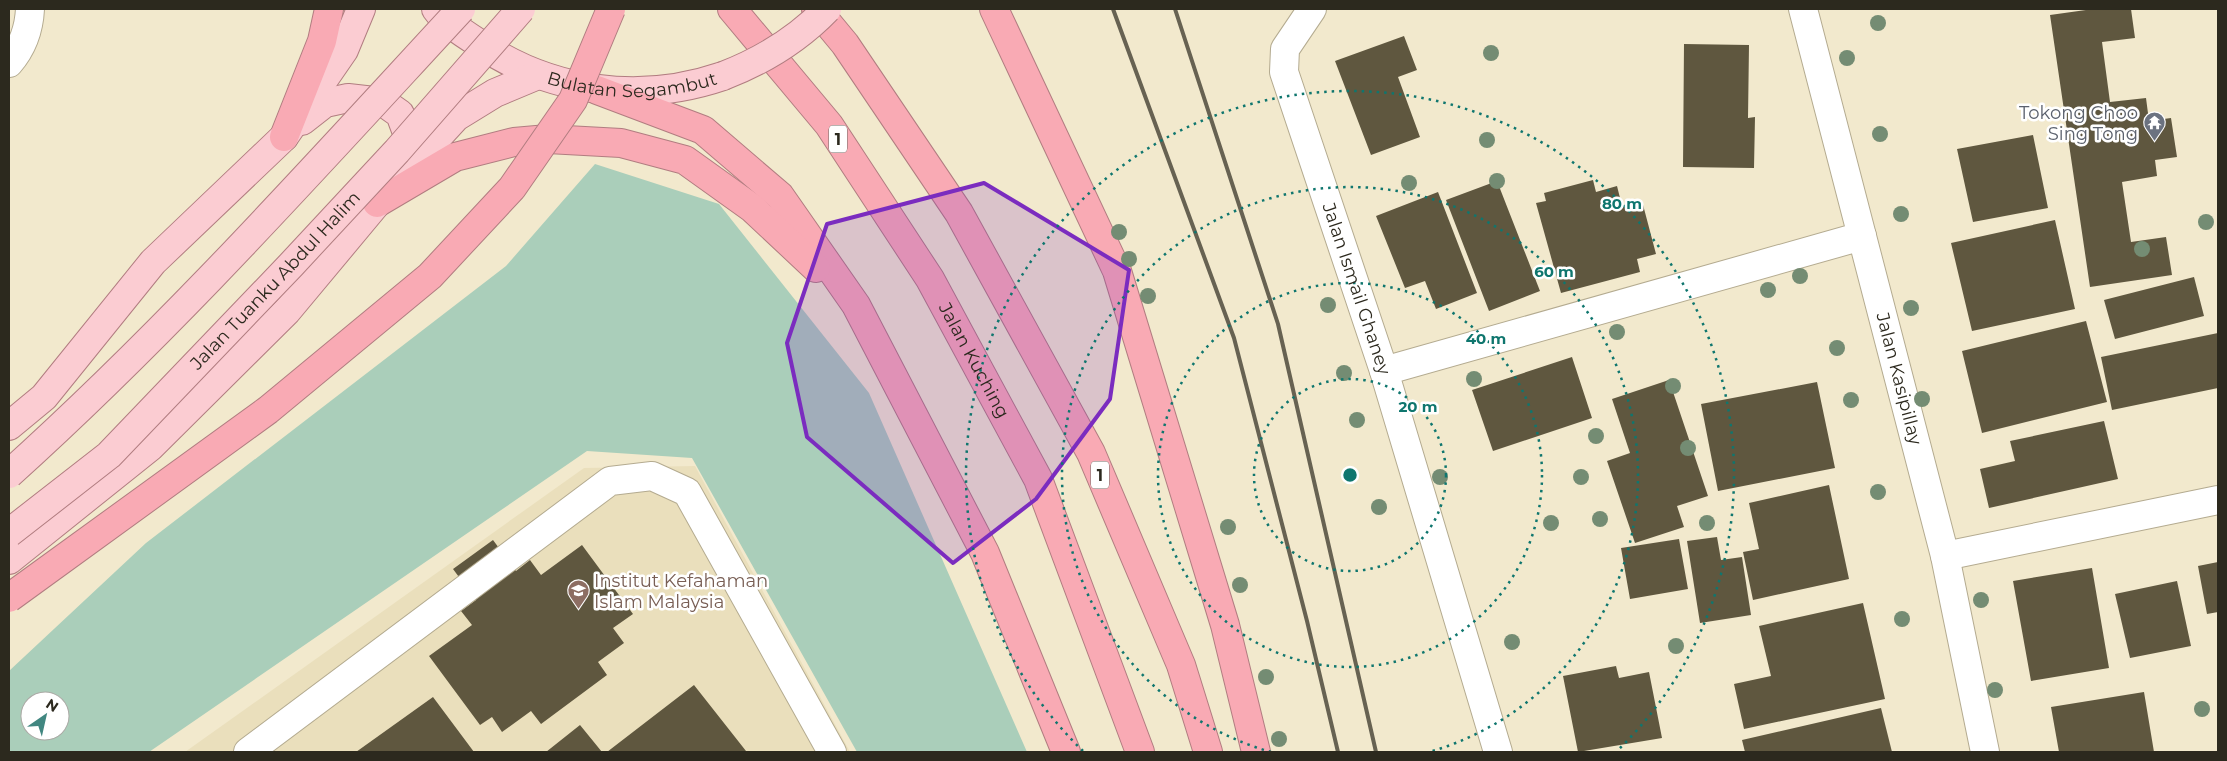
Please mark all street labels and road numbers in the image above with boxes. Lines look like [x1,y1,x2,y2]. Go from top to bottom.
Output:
street label: Bulatan Segambut [545,67,719,102]
road number: 1 [829,126,847,152]
street label: Jalan Tuanku Abdul Halim [185,187,365,375]
street label: Jalan Ismail Ghaney [1317,199,1396,378]
street label: Jalan Kuching [933,298,1014,422]
street label: Jalan Kasipillay [1871,309,1927,447]
road number: 1 [1091,462,1109,488]

